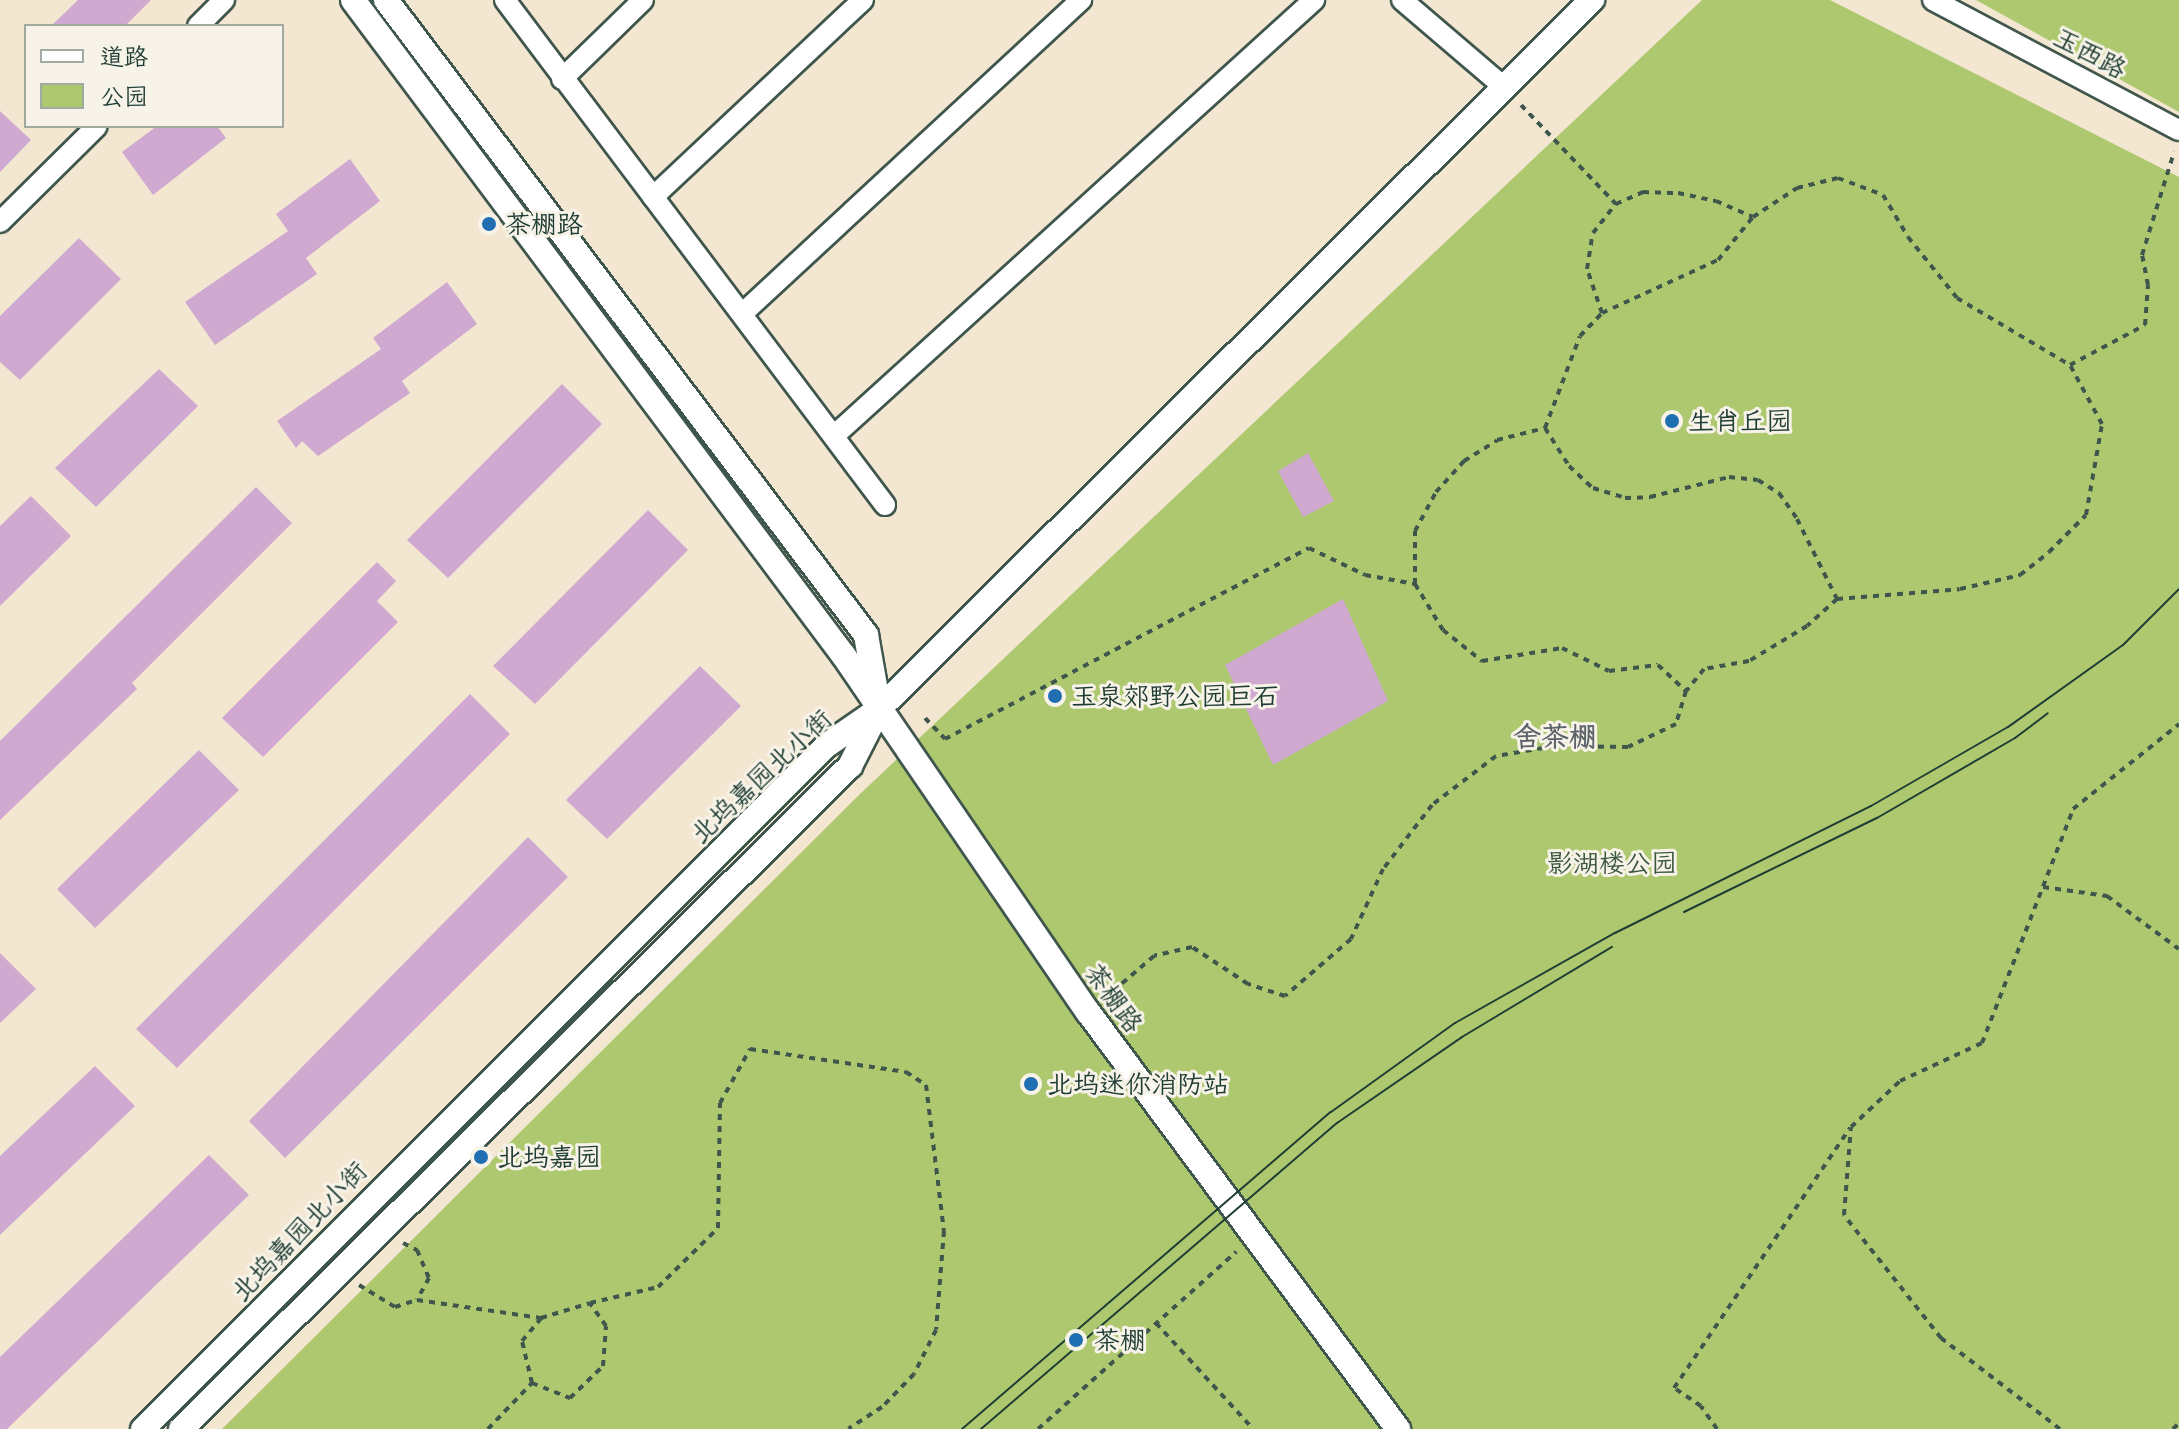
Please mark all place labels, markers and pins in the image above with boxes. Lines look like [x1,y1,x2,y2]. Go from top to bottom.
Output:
place label: 茶棚路 [505,208,583,240]
marker: 茶棚路 [480,215,498,233]
place label: 生肖丘园 [1688,405,1792,437]
marker: 生肖丘园 [1663,412,1681,430]
place label: 玉泉郊野公园巨石 [1071,680,1279,712]
marker: 玉泉郊野公园巨石 [1046,687,1064,705]
place label: 北坞迷你消防站 [1047,1068,1229,1100]
marker: 北坞迷你消防站 [1022,1075,1040,1093]
place label: 北坞嘉园 [497,1141,601,1173]
marker: 北坞嘉园 [472,1148,490,1166]
place label: 茶棚 [1094,1324,1146,1356]
marker: 茶棚 [1065,1329,1087,1351]

